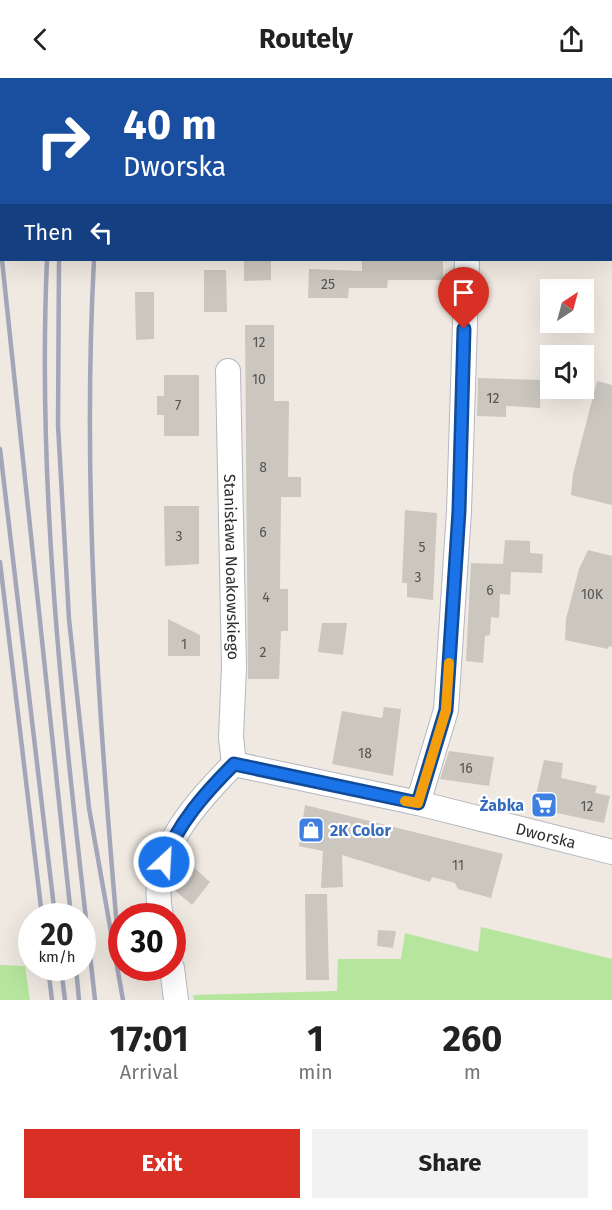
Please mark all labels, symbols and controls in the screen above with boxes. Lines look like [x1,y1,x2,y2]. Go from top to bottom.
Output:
icon: back [24,23,57,56]
text: Routely [259,23,353,55]
icon: share [555,23,588,56]
text: 40 m [123,100,217,150]
icon: right [24,102,102,180]
text: Dworska [123,151,226,183]
icon: left [85,216,118,249]
text: Then [24,219,73,246]
pin [438,267,489,329]
house number: 25 [321,276,335,293]
icon: arrive [447,276,480,309]
north arrow [540,279,594,333]
map controls [540,279,594,399]
house number: 12 [253,334,266,351]
button: sound [540,345,594,399]
house number: 10 [252,371,266,388]
house number: 12 [487,390,500,407]
house number: 7 [175,397,181,414]
house number: 8 [259,459,267,476]
street label: Stanisława Noakowskiego [221,474,243,660]
house number: 6 [259,524,267,541]
house number: 3 [176,528,183,545]
house number: 5 [418,539,426,556]
house number: 3 [415,569,422,586]
house number: 6 [486,582,494,599]
house number: 10K [581,586,604,603]
house number: 4 [262,589,270,606]
house number: 1 [181,636,187,653]
house number: 2 [260,644,267,661]
house number: 18 [358,745,372,762]
house number: 16 [459,760,473,777]
supermarket icon: Żabka [529,790,559,820]
place label: Żabka [480,796,524,815]
house number: 12 [581,798,594,815]
shop icon: 2K Color [296,815,326,845]
street label: Dworska [514,819,578,852]
place label: 2K Color [330,821,391,840]
position arrow [132,830,196,894]
house number: 11 [452,857,464,874]
speed limit sign: 30 [108,903,186,981]
text: 20 [40,917,74,953]
text: km/h [38,948,76,966]
text: 17:01 [110,1017,189,1061]
text: 1 [307,1017,324,1061]
text: 260 [442,1017,502,1061]
text: Arrival [120,1060,178,1084]
text: min [298,1060,333,1084]
text: m [464,1060,481,1084]
button: Exit [24,1129,300,1198]
button: Share [312,1129,588,1198]

